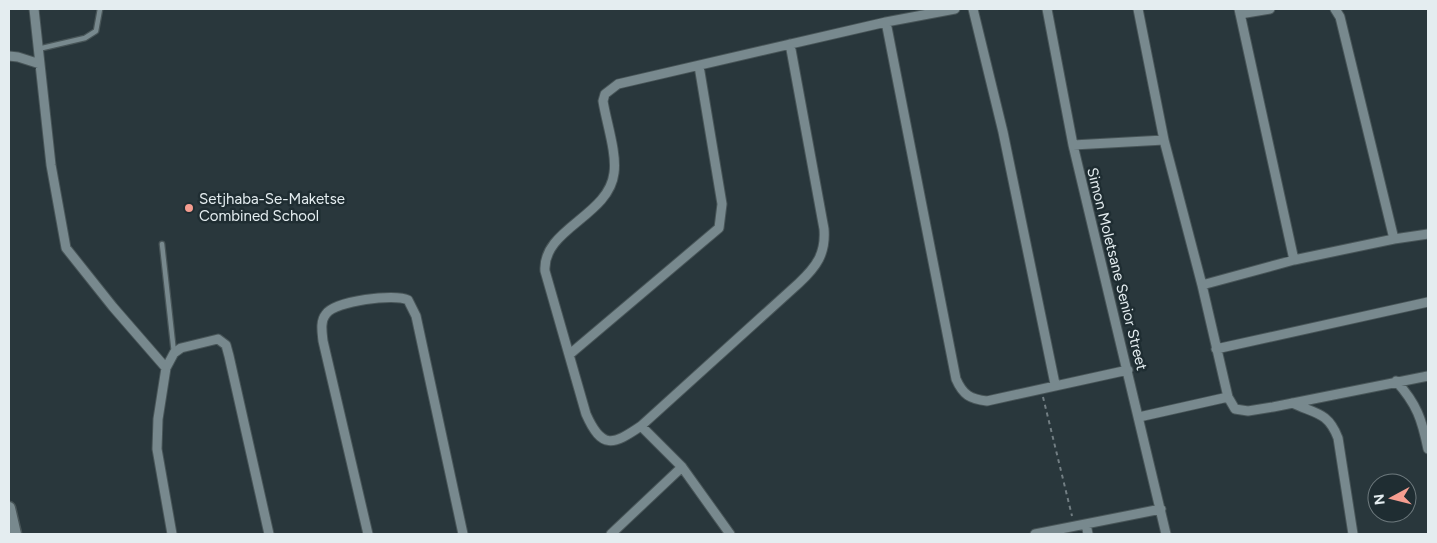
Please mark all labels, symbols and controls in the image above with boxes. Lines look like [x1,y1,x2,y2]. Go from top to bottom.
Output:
street label: Simon Moletsane Senior Street [1083,166,1151,373]
place label: Setjhaba-Se-Maketse Combined School [199,190,345,225]
marker: Setjhaba-Se-Maketse Combined School [183,202,195,214]
north arrow [1367,473,1417,523]
text: N [1370,493,1389,506]

